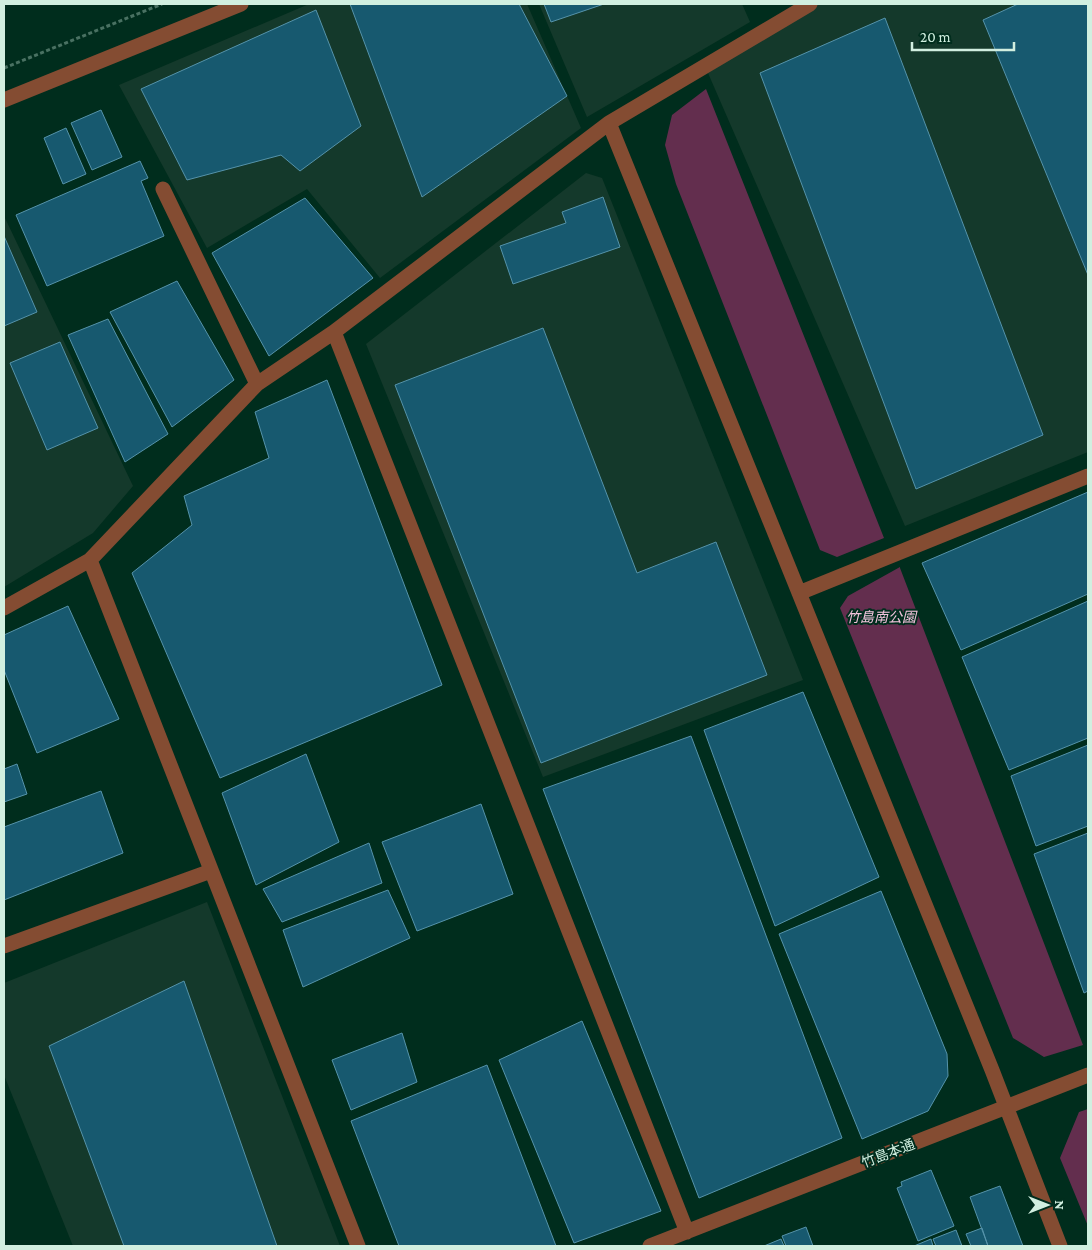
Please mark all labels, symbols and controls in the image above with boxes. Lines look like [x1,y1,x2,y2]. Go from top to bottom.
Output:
scale bar [912,20,1014,52]
text: 20 m [920,29,951,45]
park label: 竹島南公園 [846,609,918,625]
street label: 竹島本通 [859,1135,917,1171]
north arrow [1022,1180,1072,1230]
text: N [1052,1200,1068,1210]

